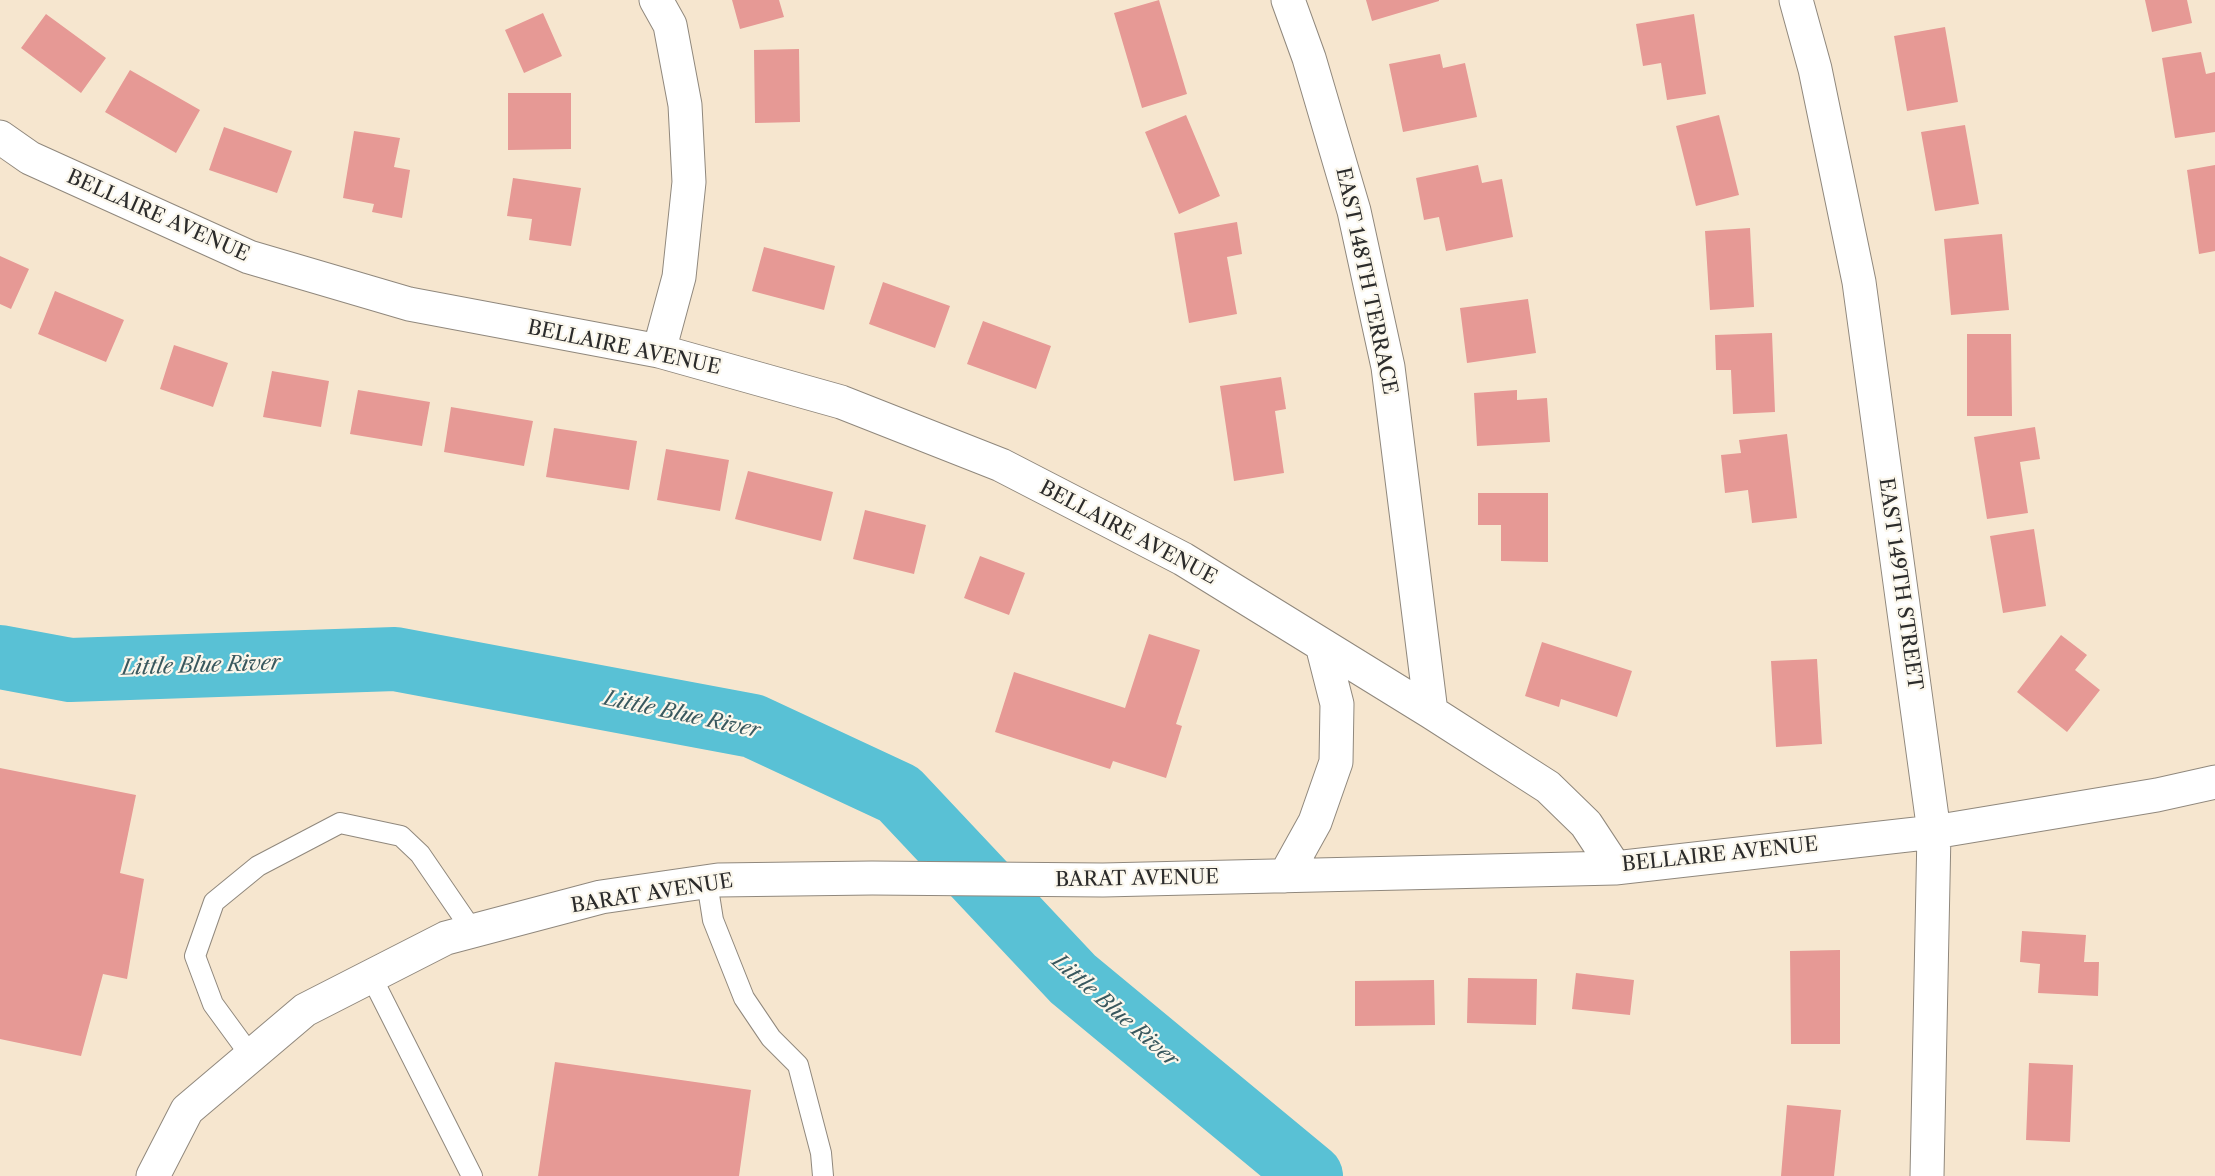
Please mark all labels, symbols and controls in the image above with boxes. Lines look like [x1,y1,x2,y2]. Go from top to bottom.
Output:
street label: BELLAIRE AVENUE [63,165,253,267]
street label: EAST 148TH TERRACE [1330,165,1402,397]
street label: BELLAIRE AVENUE [525,316,723,380]
street label: BELLAIRE AVENUE [1035,476,1221,590]
street label: EAST 149TH STREET [1873,476,1927,692]
water label: Little Blue River [121,651,281,681]
water label: Little Blue River [601,686,763,744]
street label: BELLAIRE AVENUE [1621,833,1819,877]
street label: BARAT AVENUE [1055,866,1219,892]
street label: BARAT AVENUE [569,869,735,919]
water label: Little Blue River [1047,949,1183,1073]

